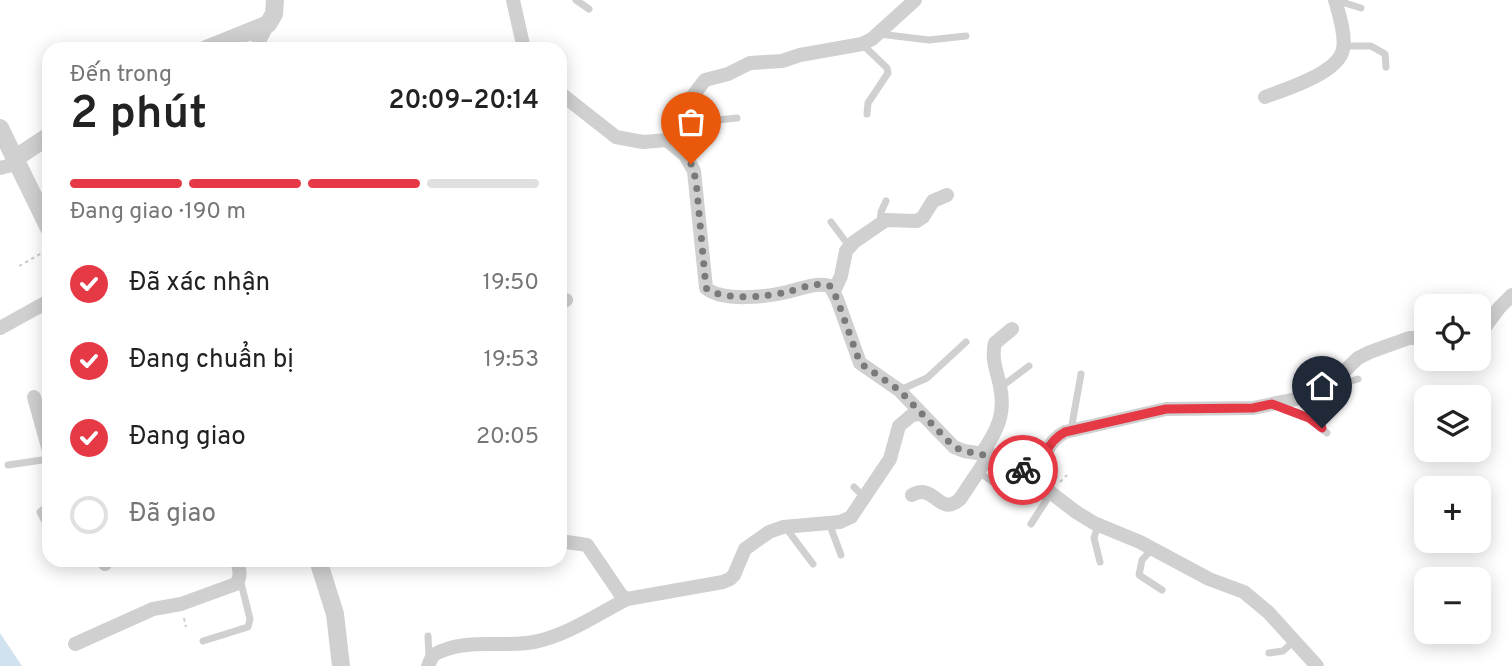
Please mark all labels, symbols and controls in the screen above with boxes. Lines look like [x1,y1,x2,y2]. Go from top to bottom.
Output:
text: Đến trong [70,61,172,90]
text: 20:09–20:14 [389,85,539,118]
text: 2 phút [70,86,207,145]
pin [661,92,721,164]
icon: bag [672,103,710,141]
text: Đang giao · 190 m [70,198,246,227]
icon: check [70,265,108,303]
text: Đã xác nhận [129,267,270,300]
text: 19:50 [483,269,539,298]
map controls [1414,294,1491,644]
button: locate [1414,294,1491,371]
icon: check [70,342,108,380]
text: Đang chuẩn bị [129,344,294,377]
text: 19:53 [483,346,539,375]
pin [1292,356,1352,428]
icon: home [1303,367,1341,405]
button: layers [1414,385,1491,462]
icon: check [70,419,108,457]
text: Đang giao [129,421,246,454]
text: 20:05 [476,423,539,452]
courier [988,435,1058,505]
icon: bike [1004,451,1042,489]
button: + [1414,476,1491,553]
text: Đã giao [129,498,216,531]
button: − [1414,567,1491,644]

